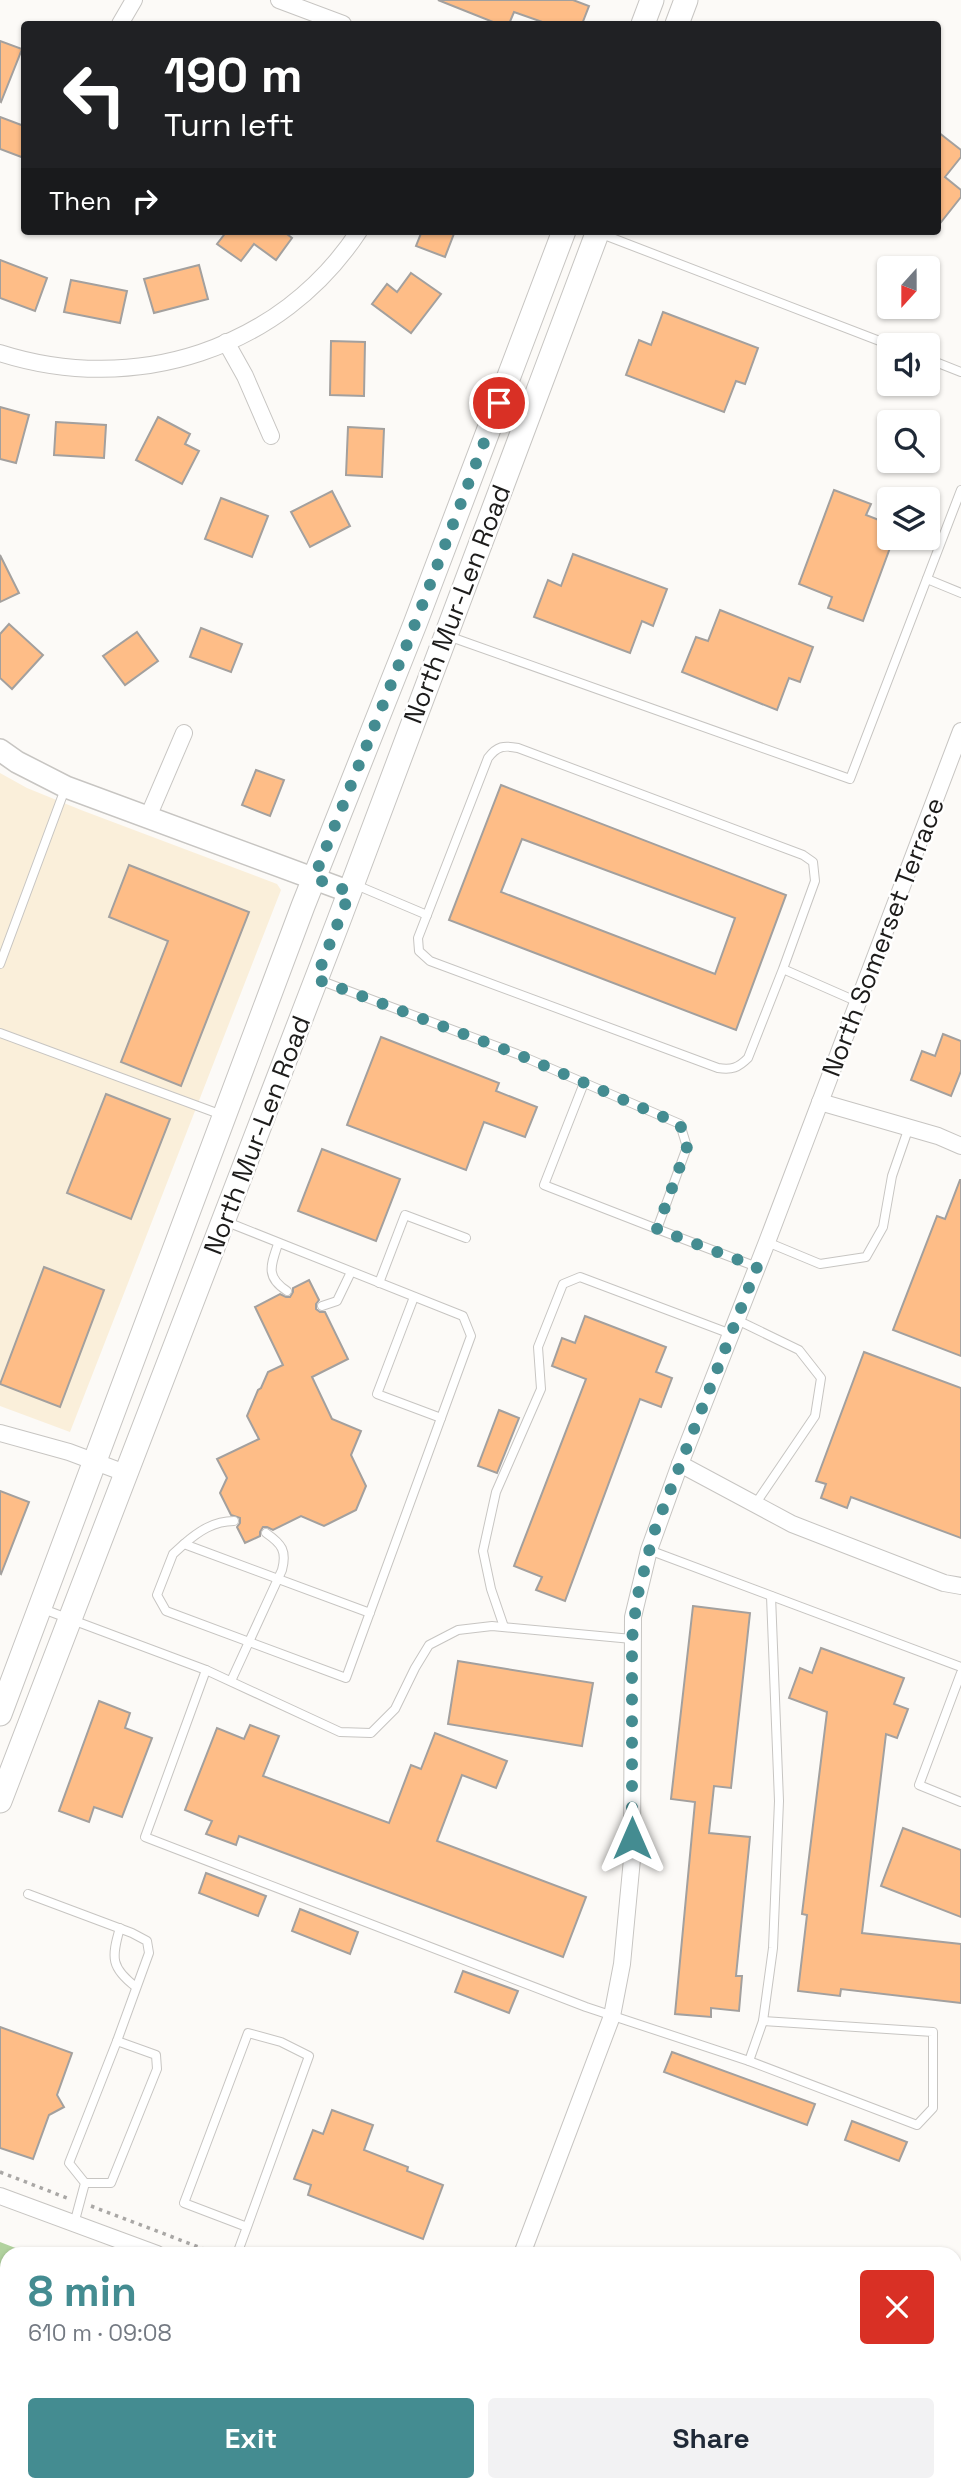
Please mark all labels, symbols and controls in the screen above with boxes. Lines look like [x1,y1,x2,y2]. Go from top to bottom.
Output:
text: 190 m [164,44,302,106]
icon: left [49,49,140,140]
text: Turn left [164,105,294,145]
icon: right [126,182,164,220]
text: Then [49,184,112,218]
north arrow [877,256,940,318]
map controls [877,256,940,550]
button: sound [877,333,940,396]
pin [469,373,529,433]
icon: arrive [480,384,518,422]
button: search [877,410,940,473]
street label: North Mur-Len Road [396,480,518,728]
button: layers [877,487,940,550]
street label: North Somerset Terrace [814,793,952,1081]
street label: North Mur-Len Road [196,1011,318,1259]
position arrow [595,1801,669,1875]
text: 8 min [28,2265,137,2318]
button: close [860,2270,934,2344]
text: 610 m · 09:08 [28,2318,172,2348]
button: Exit [28,2398,474,2478]
button: Share [488,2398,934,2478]

